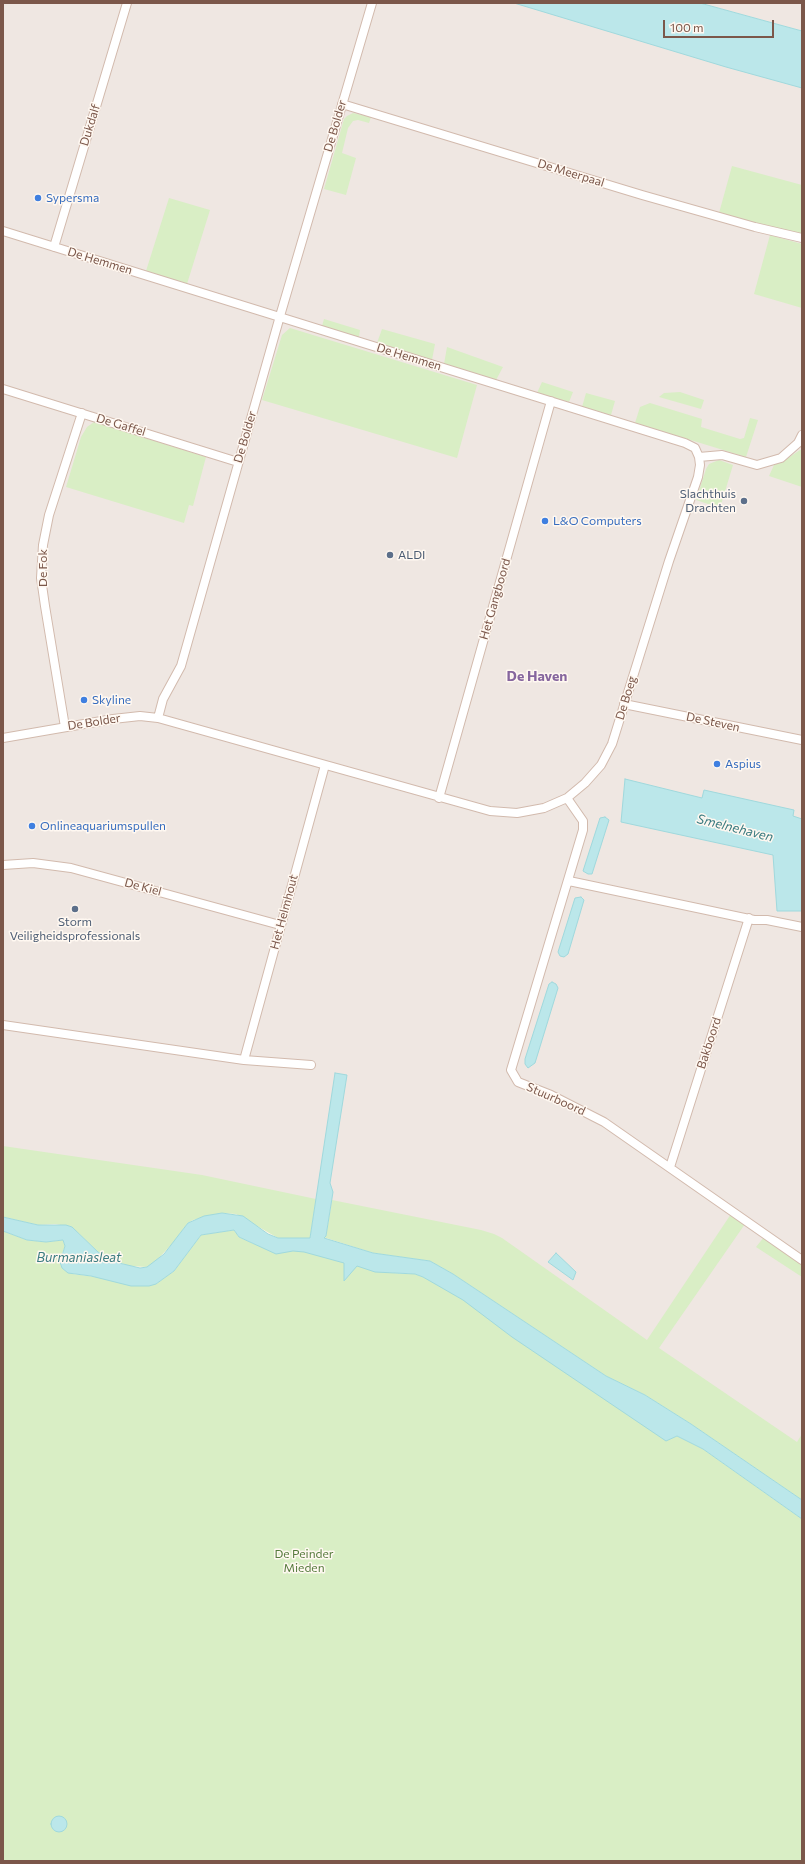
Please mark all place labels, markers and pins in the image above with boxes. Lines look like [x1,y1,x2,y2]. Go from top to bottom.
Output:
place label: Sypersma [46,191,99,205]
marker: Sypersma [33,193,43,203]
place label: Slachthuis Drachten [680,487,736,515]
marker: Slachthuis Drachten [739,496,749,506]
place label: L&O Computers [553,514,642,528]
marker: L&O Computers [540,516,550,526]
place label: ALDI [398,548,425,562]
marker: ALDI [385,550,395,560]
place label: Skyline [92,693,131,707]
marker: Skyline [79,695,89,705]
place label: Aspius [725,757,761,771]
marker: Aspius [712,759,722,769]
place label: Onlineaquariumspullen [40,819,166,833]
marker: Onlineaquariumspullen [27,821,37,831]
marker: Storm Veiligheidsprofessionals [70,904,80,914]
place label: Storm Veiligheidsprofessionals [10,915,140,943]

